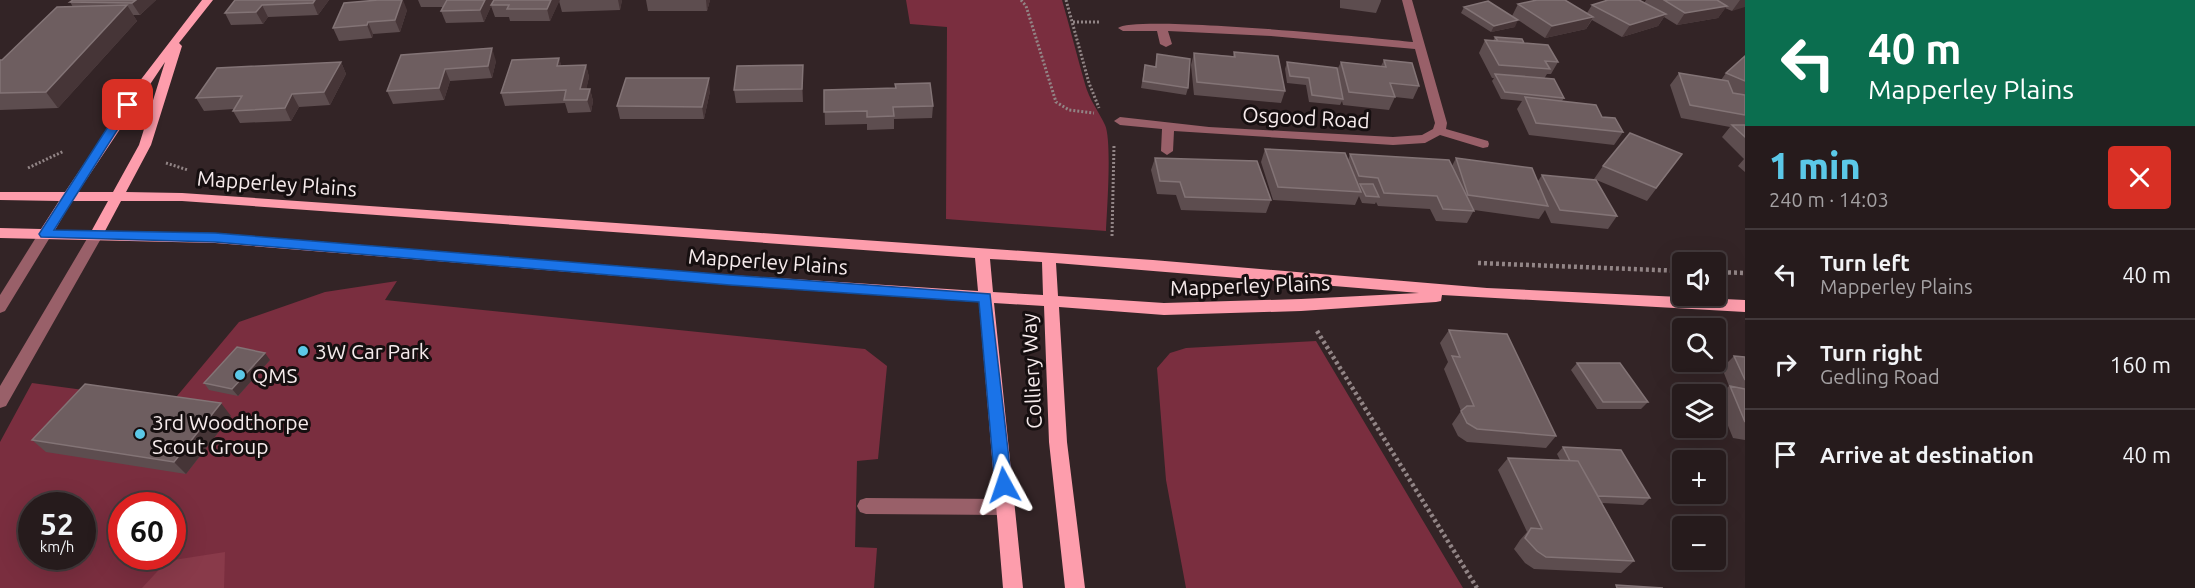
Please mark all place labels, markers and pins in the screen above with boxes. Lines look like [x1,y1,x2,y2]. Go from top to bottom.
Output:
pin [102,79,153,130]
place label: 3W Car Park [315,339,430,363]
marker: 3W Car Park [296,344,310,358]
place label: QMS [252,363,298,387]
marker: QMS [233,368,247,382]
place label: 3rd Woodthorpe Scout Group [152,410,309,458]
marker: 3rd Woodthorpe Scout Group [133,427,147,441]

